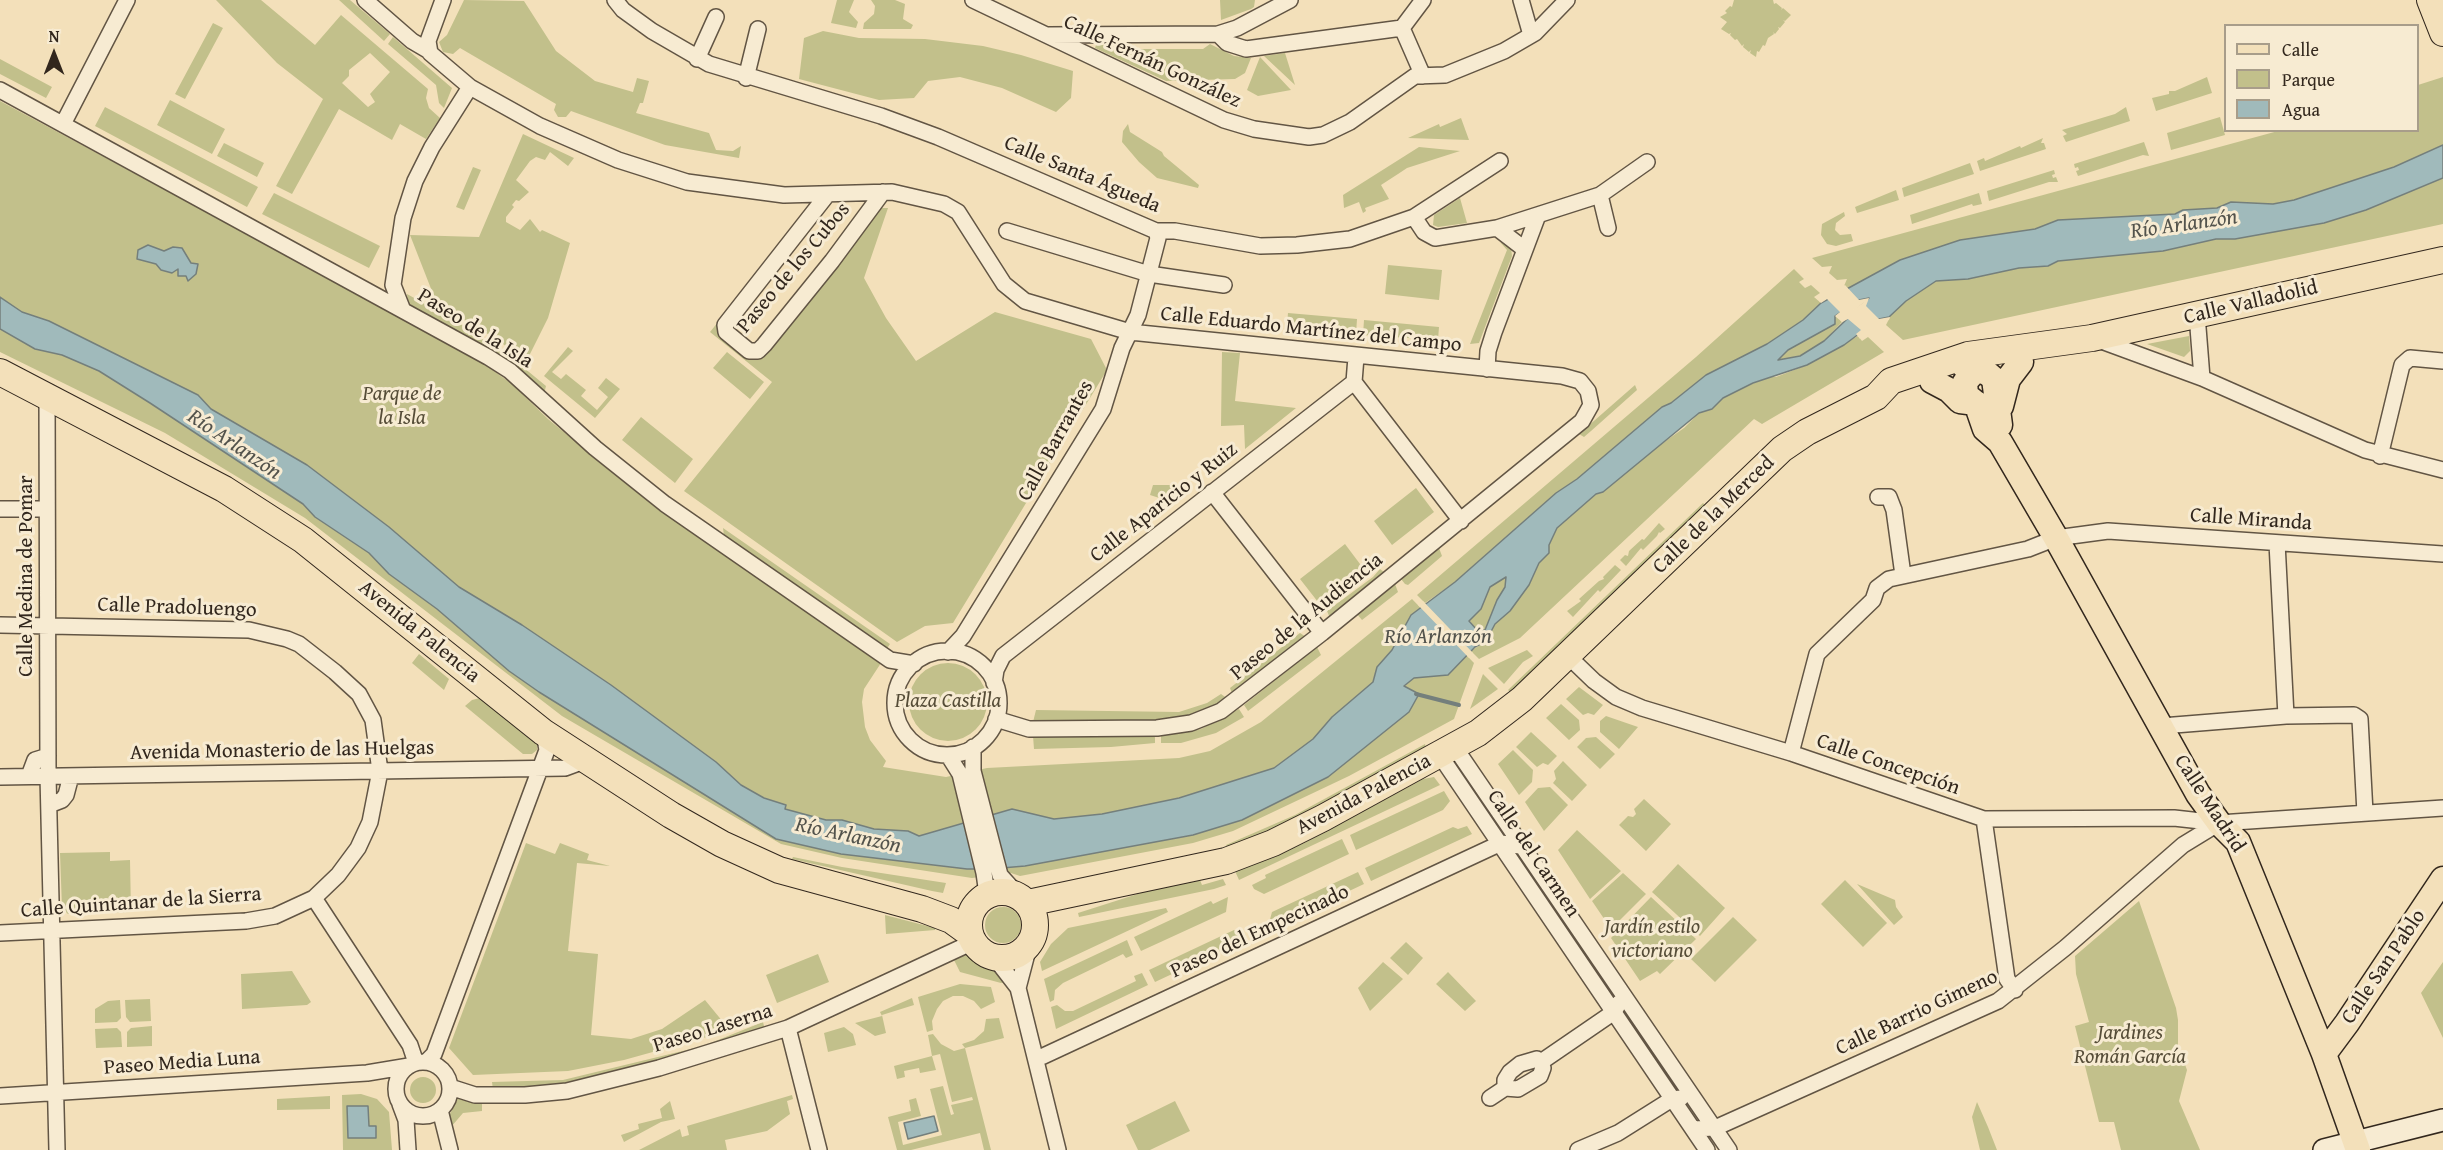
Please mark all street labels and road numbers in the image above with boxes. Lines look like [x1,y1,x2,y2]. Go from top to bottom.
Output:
street label: Calle Fernán González [1059,10,1245,114]
street label: Calle Santa Águeda [1000,131,1164,219]
street label: Paseo de los Cubos [732,198,856,338]
street label: Calle Valladolid [2182,275,2320,331]
street label: Paseo de la Isla [413,283,537,375]
street label: Calle Eduardo Martínez del Campo [1159,302,1463,358]
street label: Calle Barrantes [1013,376,1099,506]
street label: Calle Aparicio y Ruiz [1085,438,1243,568]
street label: Calle de la Merced [1648,451,1780,579]
street label: Calle Medina de Pomar [14,475,40,677]
street label: Calle Miranda [2189,503,2313,537]
street label: Paseo de la Audiencia [1226,548,1388,686]
street label: Avenida Palencia [353,575,485,689]
street label: Calle Pradoluengo [97,593,257,623]
street label: Calle Concepción [1813,729,1963,801]
street label: Avenida Monasterio de las Huelgas [130,736,434,766]
street label: Avenida Palencia [1292,749,1436,841]
street label: Calle Madrid [2168,750,2250,858]
street label: Calle del Carmen [1481,786,1585,922]
street label: Paseo del Empecinado [1167,880,1353,984]
street label: Calle Quintanar de la Sierra [20,882,262,924]
street label: Calle San Pablo [2336,905,2432,1029]
street label: Calle Barrio Gimeno [1832,964,2002,1062]
street label: Paseo Laserna [650,999,776,1059]
street label: Paseo Media Luna [103,1045,261,1081]

